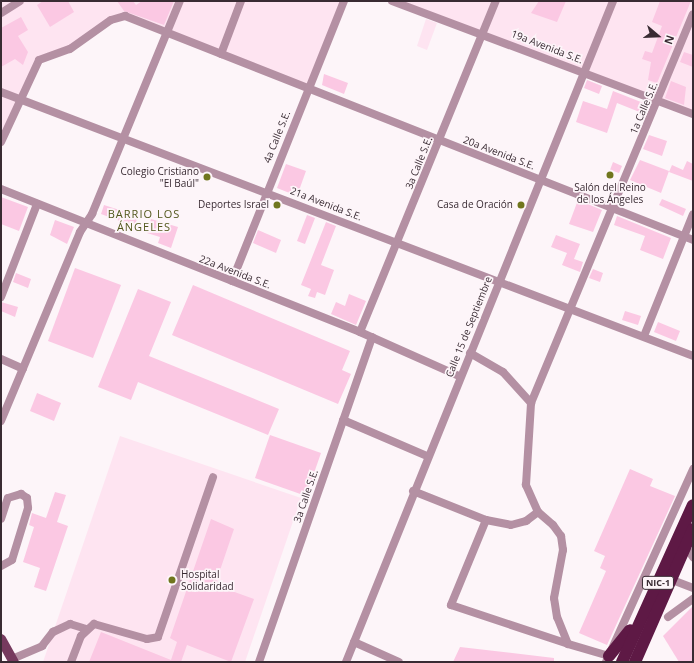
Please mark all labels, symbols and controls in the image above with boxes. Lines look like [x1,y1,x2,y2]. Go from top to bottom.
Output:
north arrow [638,16,678,56]
street label: 19a Avenida S.E. [509,28,585,66]
text: N [661,33,678,47]
street label: 1a Calle S.E. [628,80,660,136]
street label: 4a Calle S.E. [261,109,293,165]
street label: 20a Avenida S.E. [461,134,537,172]
street label: 3a Calle S.E. [403,135,435,191]
place label: Colegio Cristiano "El Baúl" [121,165,199,188]
marker: Salón del Reino de los Ángeles [605,170,615,180]
marker: Colegio Cristiano "El Baúl" [202,172,212,182]
place label: Salón del Reino de los Ángeles [574,181,646,204]
street label: 21a Avenida S.E. [288,185,364,223]
place label: Deportes Israel [198,199,269,211]
place label: Casa de Oración [437,199,513,211]
marker: Deportes Israel [272,200,282,210]
marker: Casa de Oración [516,200,526,210]
district label: BARRIO LOS ÁNGELES [108,208,180,234]
street label: 22a Avenida S.E. [197,253,273,291]
street label: Calle 15 de Septiembre [443,275,495,379]
street label: 3a Calle S.E. [291,468,321,524]
place label: Hospital Solidaridad [181,568,234,592]
marker: Hospital Solidaridad [166,574,178,586]
road number: NIC-1 [641,576,675,590]

